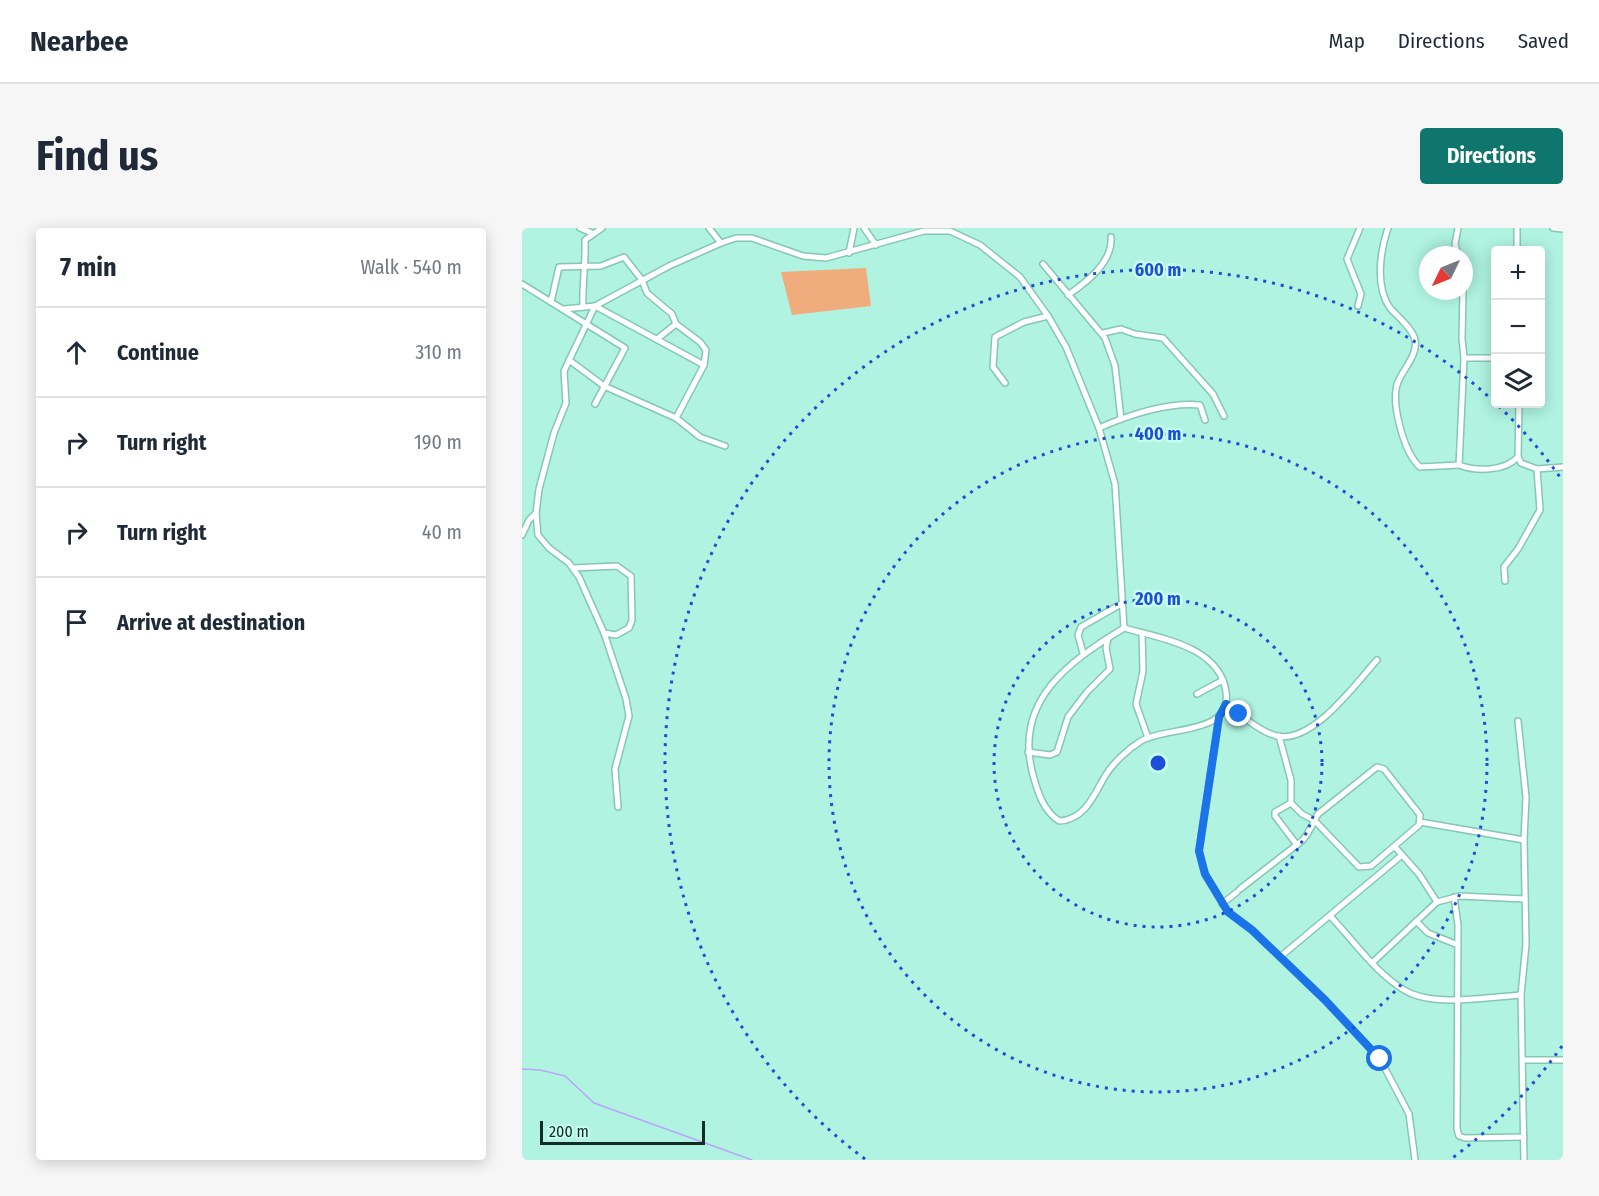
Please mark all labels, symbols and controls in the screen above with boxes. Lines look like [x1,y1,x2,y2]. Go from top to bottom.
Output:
text: Nearbee [30,25,129,58]
text: Map [1328,28,1365,54]
text: Directions [1398,28,1485,54]
text: Saved [1518,28,1569,54]
button: Directions [1420,128,1563,184]
text: Find us [36,131,158,181]
north arrow [1419,246,1473,300]
map controls [1491,246,1545,408]
button: + [1491,246,1545,300]
text: 7 min [60,252,117,283]
text: Walk · 540 m [360,255,462,279]
text: 600 m [1135,259,1181,281]
button: − [1491,300,1545,354]
icon: ahead [60,336,93,369]
text: Continue [117,339,199,366]
text: 310 m [415,340,462,364]
button: layers [1491,354,1545,408]
text: 400 m [1135,423,1181,445]
icon: right [60,426,93,459]
text: Turn right [117,429,206,456]
text: 190 m [414,430,462,454]
icon: right [60,516,93,549]
text: Turn right [117,519,206,546]
text: 40 m [422,520,462,544]
text: 200 m [1134,588,1181,610]
icon: arrive [60,606,93,639]
text: Arrive at destination [117,609,305,636]
route end [1225,700,1251,726]
centre of rings [1148,753,1168,773]
route start [1366,1045,1392,1071]
scale bar [540,1118,705,1146]
text: 200 m [549,1122,589,1141]

